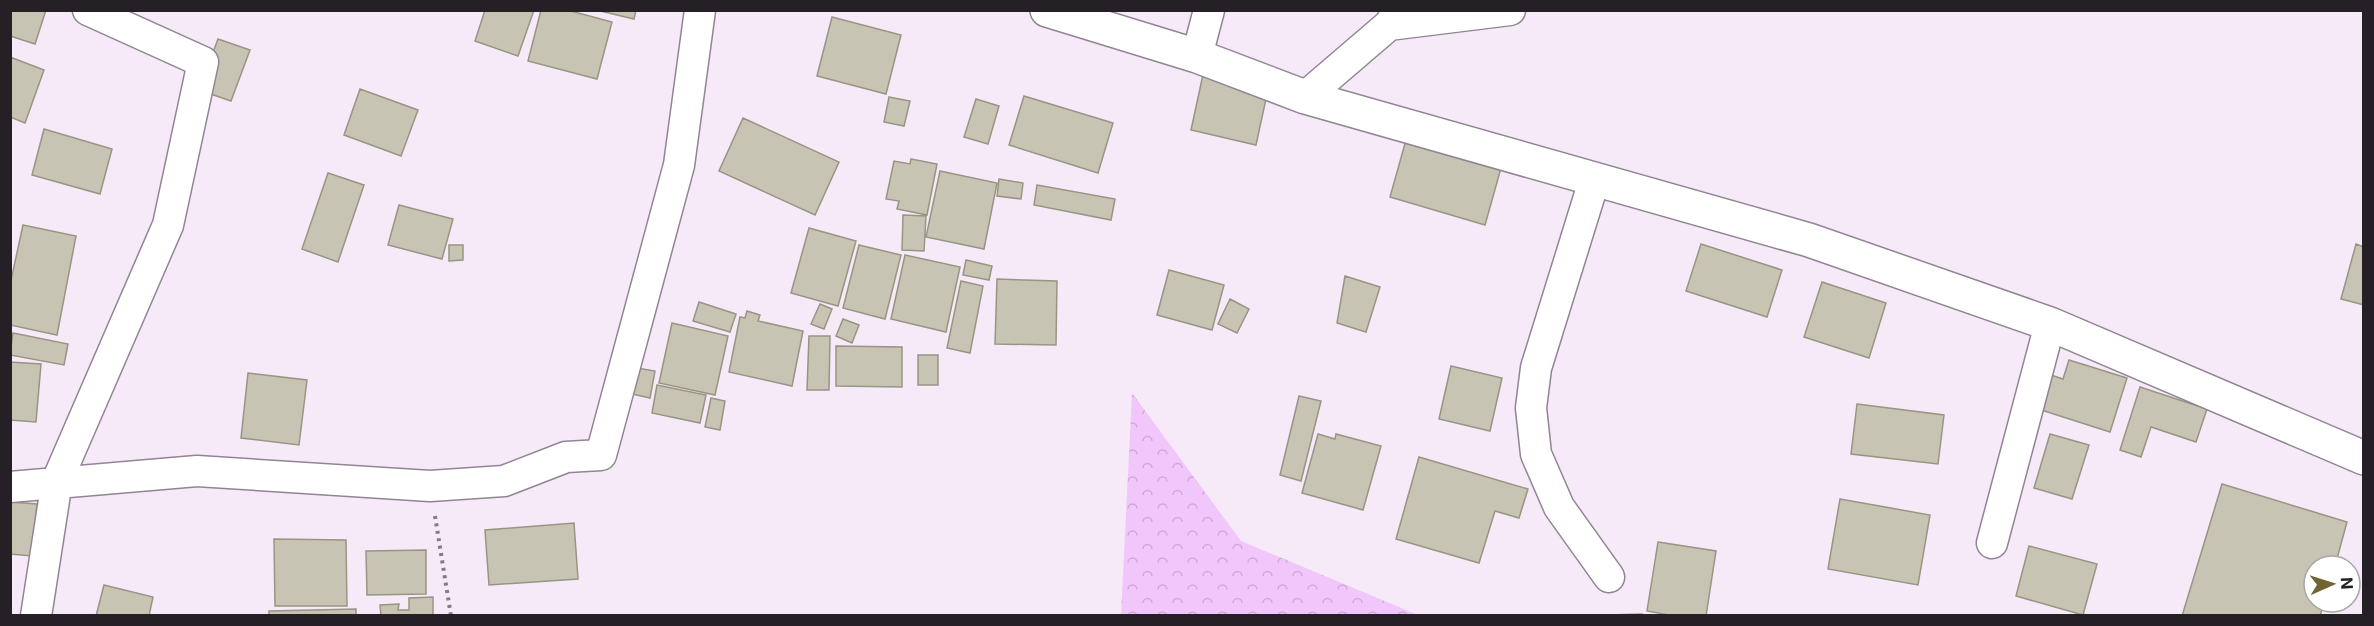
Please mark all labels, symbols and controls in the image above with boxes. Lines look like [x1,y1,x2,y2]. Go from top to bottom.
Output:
north arrow [2302,554,2362,614]
text: N [2337,577,2357,590]

